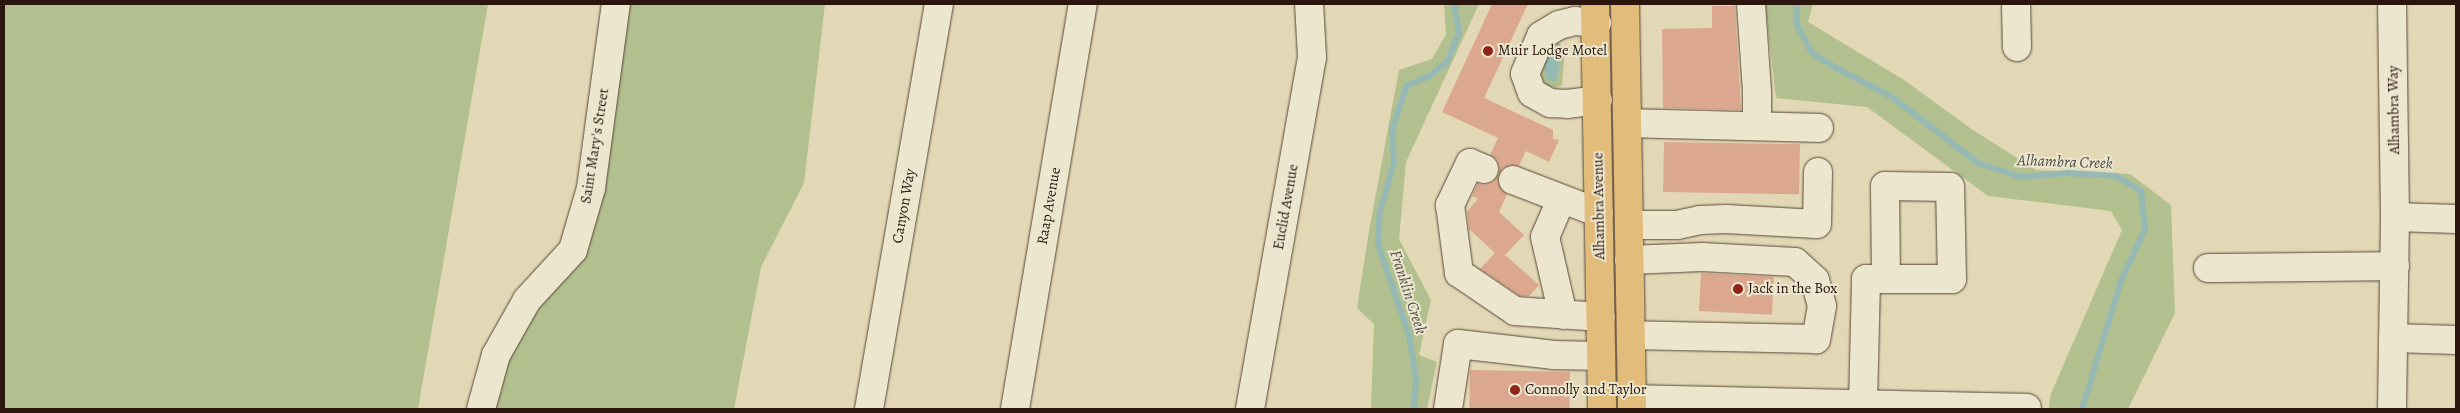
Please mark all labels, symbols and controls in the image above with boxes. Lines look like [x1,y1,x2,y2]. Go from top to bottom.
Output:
place label: Muir Lodge Motel [1498,42,1607,60]
marker: Muir Lodge Motel [1482,45,1494,57]
street label: Alhambra Way [2384,65,2404,155]
street label: Saint Mary's Street [577,87,613,205]
water label: Alhambra Creek [2017,151,2113,173]
street label: Alhambra Avenue [1589,152,1609,260]
street label: Euclid Avenue [1270,163,1302,251]
street label: Raap Avenue [1033,166,1065,246]
street label: Canyon Way [889,167,919,245]
water label: Franklin Creek [1385,247,1431,337]
place label: Jack in the Box [1748,280,1837,298]
marker: Jack in the Box [1732,283,1744,295]
place label: Connolly and Taylor [1525,381,1646,399]
marker: Connolly and Taylor [1509,384,1521,396]

